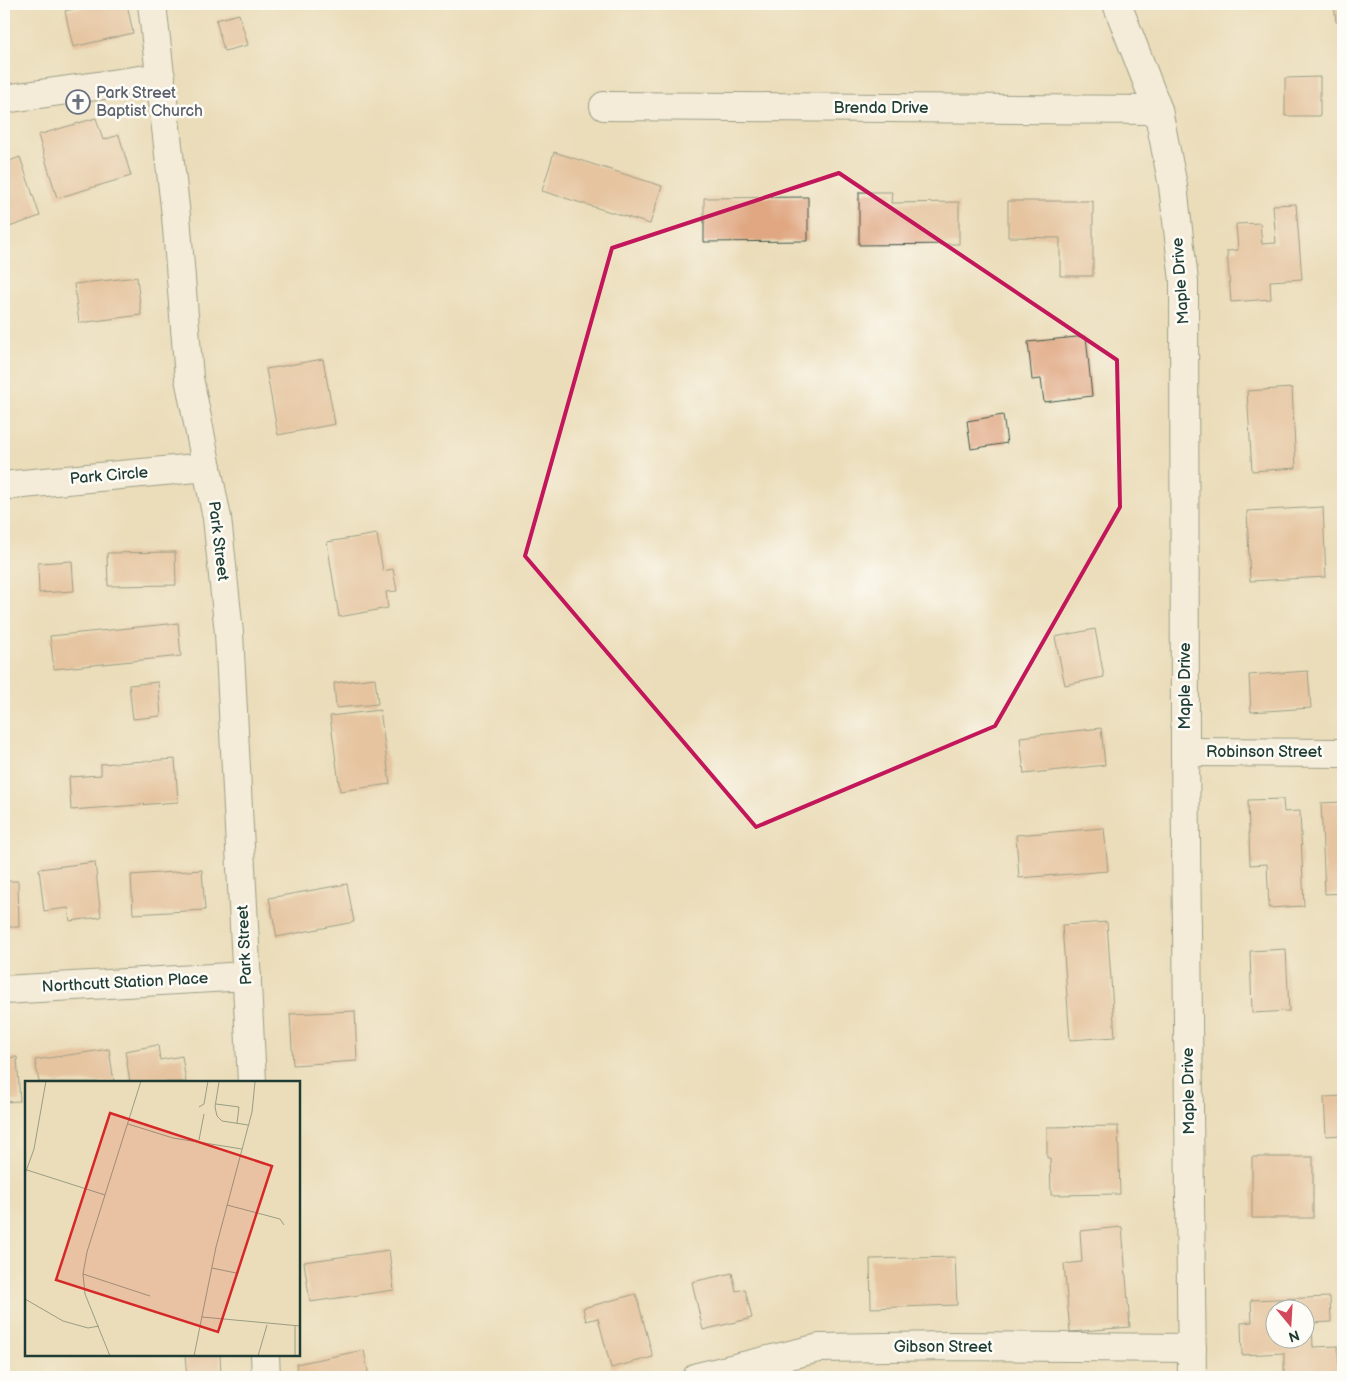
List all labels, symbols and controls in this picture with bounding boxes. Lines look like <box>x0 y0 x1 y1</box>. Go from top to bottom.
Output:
place label: Park Street Baptist Church <box>96 84 203 121</box>
church icon: Park Street Baptist Church <box>65 89 91 115</box>
street label: Brenda Drive <box>833 99 929 118</box>
street label: Maple Drive <box>1168 236 1194 325</box>
street label: Park Circle <box>69 463 149 489</box>
street label: Park Street <box>204 500 232 582</box>
street label: Maple Drive <box>1176 642 1195 730</box>
street label: Robinson Street <box>1206 743 1322 762</box>
street label: Park Street <box>233 904 257 985</box>
street label: Northcutt Station Place <box>41 969 209 997</box>
street label: Maple Drive <box>1179 1047 1199 1135</box>
inset map <box>25 1081 300 1356</box>
north arrow <box>1264 1298 1314 1348</box>
text: N <box>1286 1326 1301 1346</box>
street label: Gibson Street <box>894 1338 992 1357</box>

